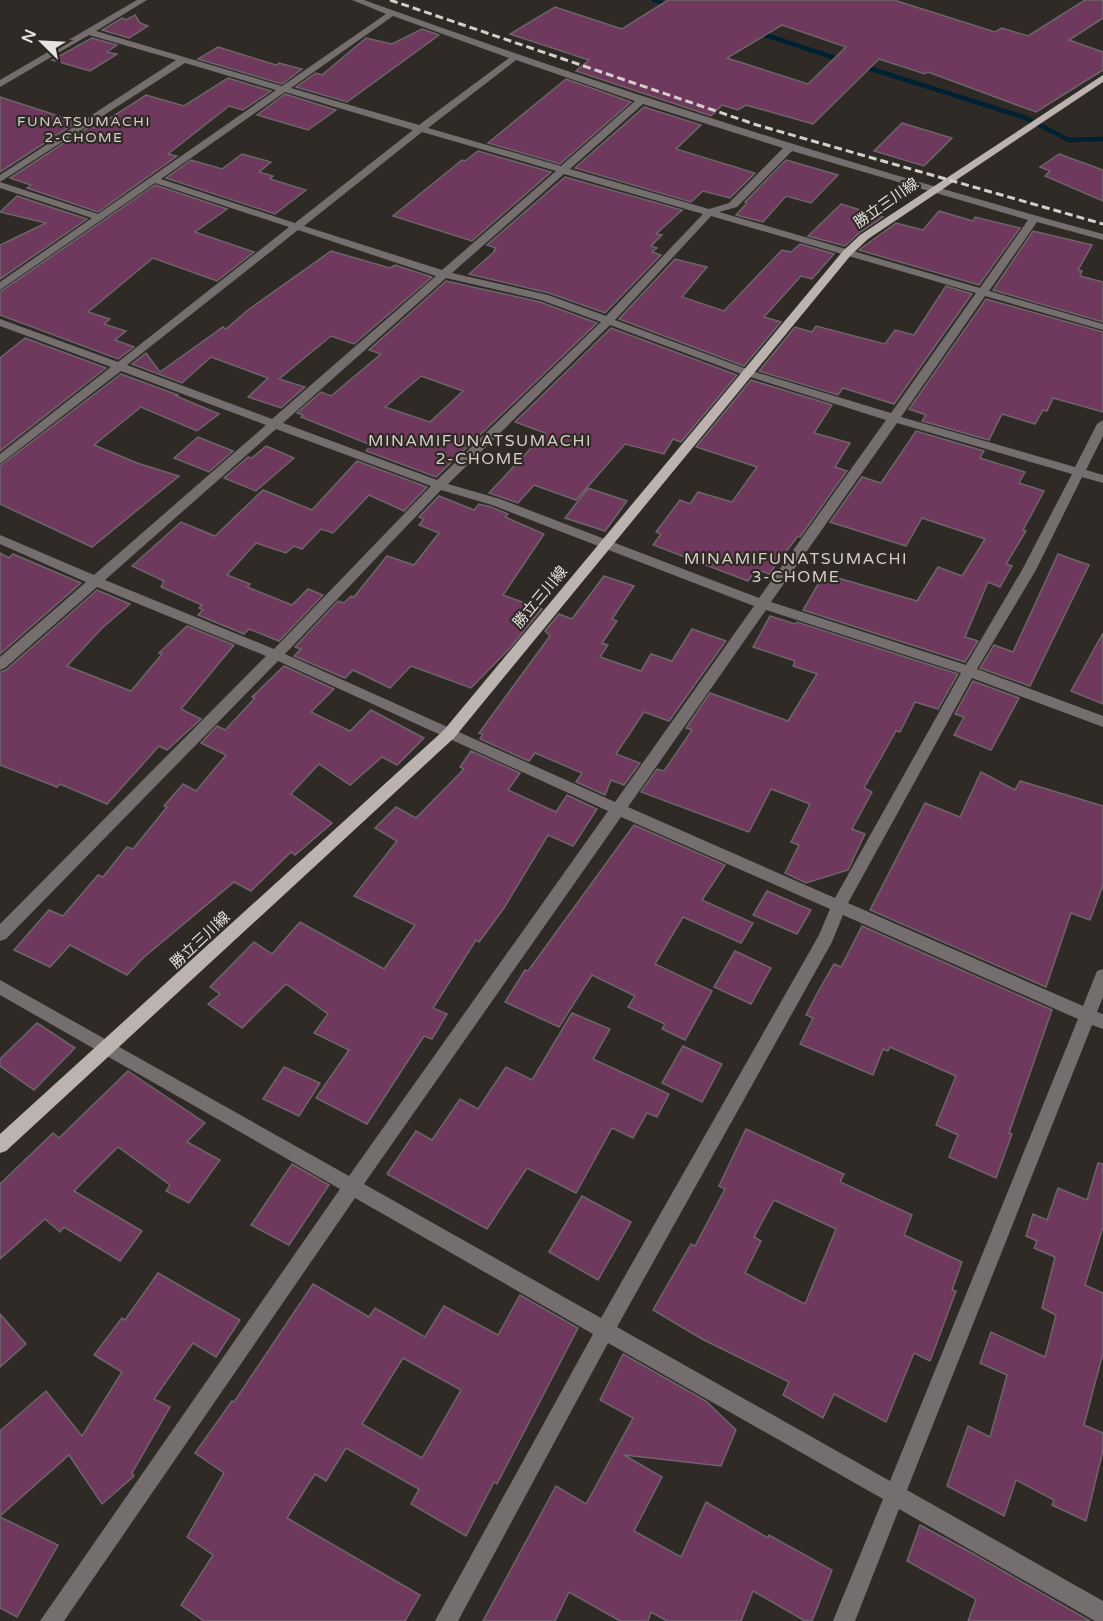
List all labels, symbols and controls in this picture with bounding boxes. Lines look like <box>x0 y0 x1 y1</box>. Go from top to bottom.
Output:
north arrow <box>12 12 72 72</box>
text: N <box>17 26 41 46</box>
district label: FUNATSUMACHI 2-CHOME <box>17 113 151 146</box>
street label: 勝立三川線 <box>850 174 922 232</box>
district label: MINAMIFUNATSUMACHI 2-CHOME <box>368 431 592 469</box>
district label: MINAMIFUNATSUMACHI 3-CHOME <box>684 549 908 587</box>
street label: 勝立三川線 <box>509 562 571 632</box>
street label: 勝立三川線 <box>166 908 234 972</box>

